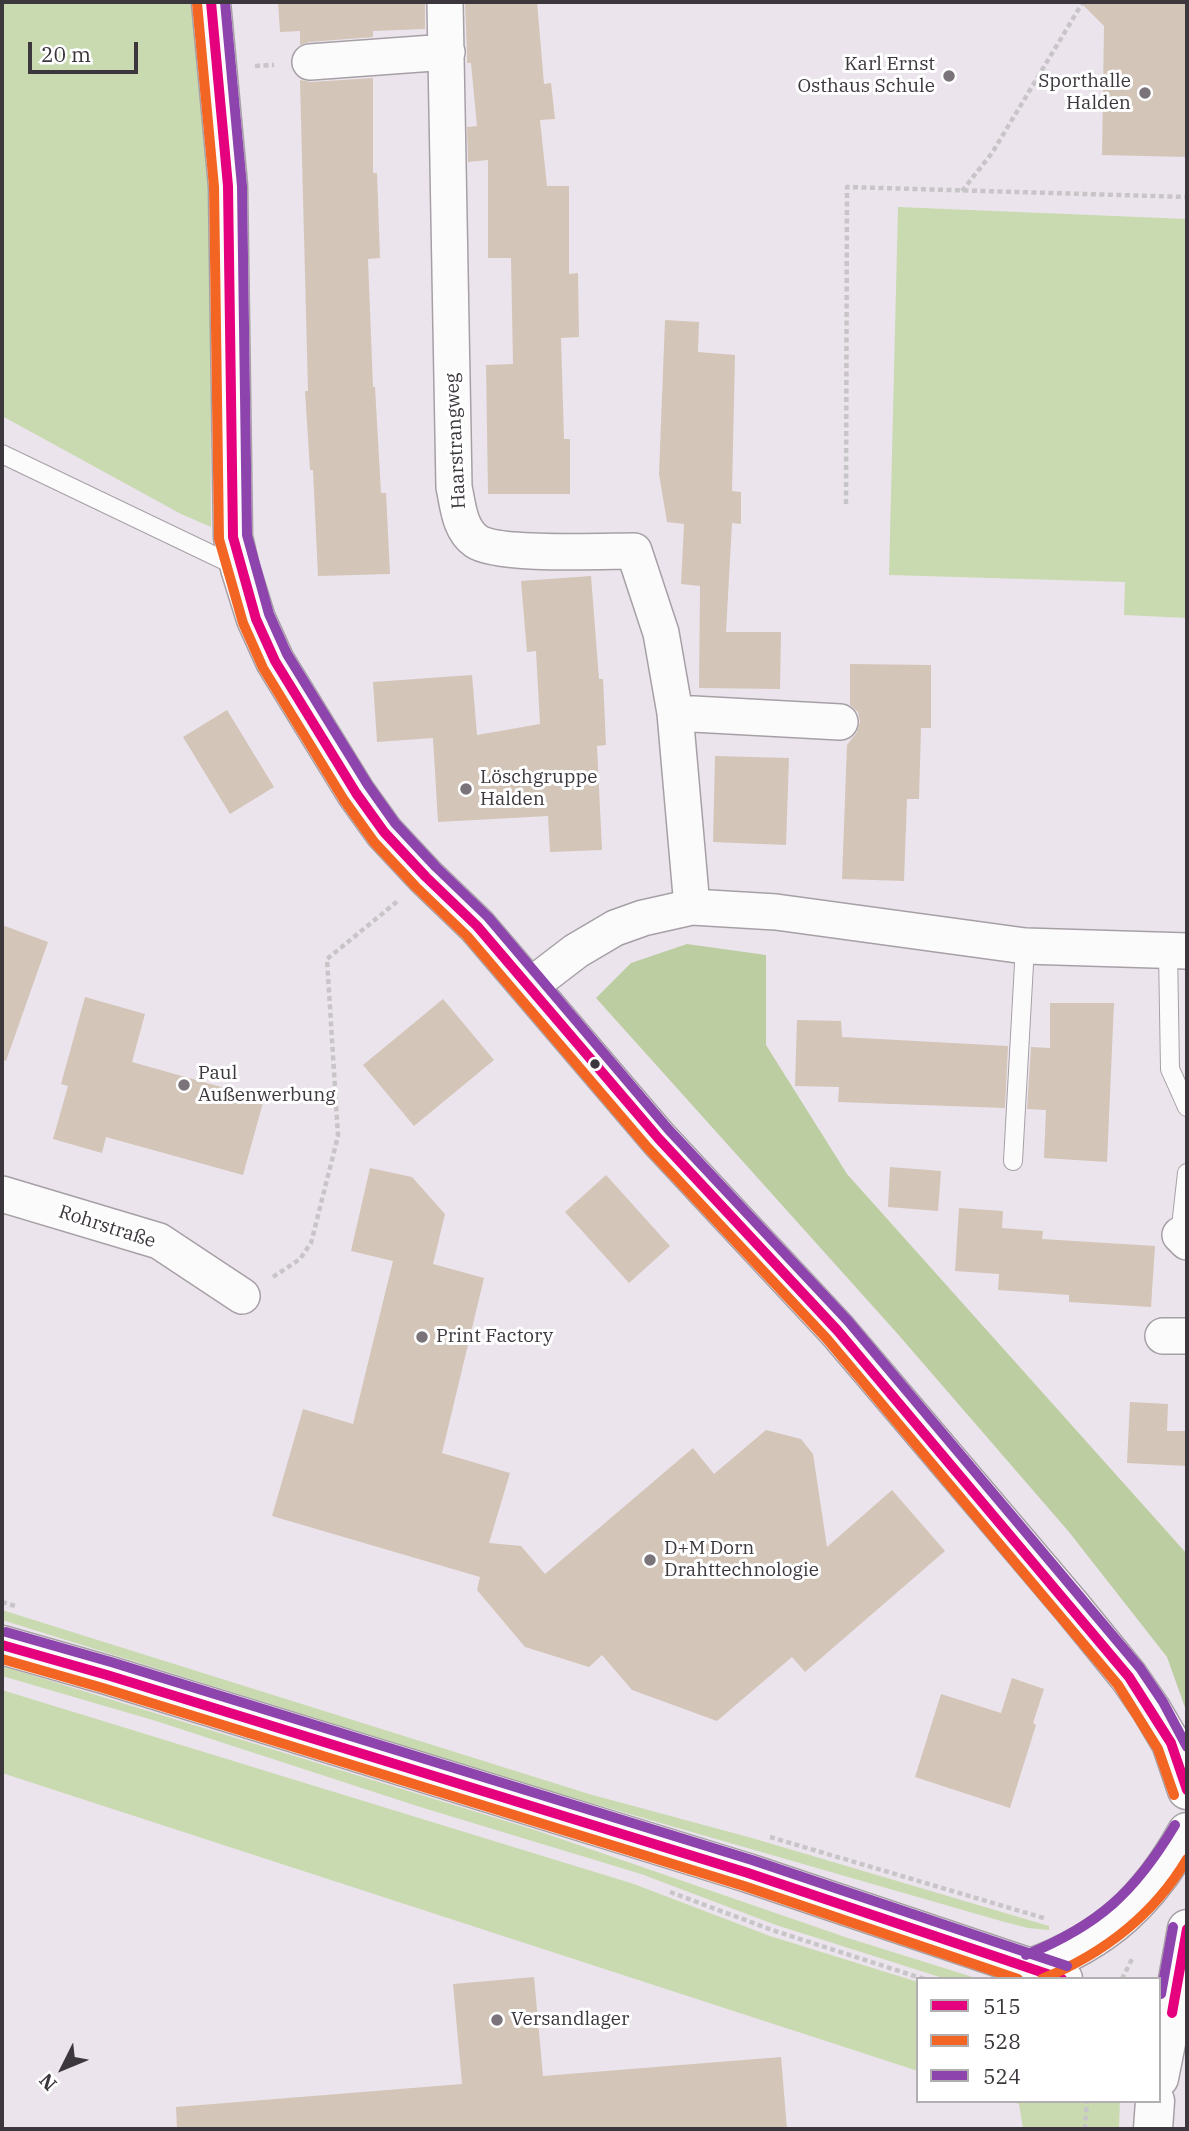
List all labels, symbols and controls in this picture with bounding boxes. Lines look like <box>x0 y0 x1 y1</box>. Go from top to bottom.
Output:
scale bar <box>32 28 142 72</box>
text: 20 m <box>41 40 91 68</box>
place label: Karl Ernst Osthaus Schule <box>797 54 935 98</box>
marker: Karl Ernst Osthaus Schule <box>941 68 957 84</box>
place label: Sporthalle Halden <box>1038 71 1131 115</box>
marker: Sporthalle Halden <box>1137 85 1153 101</box>
street label: Haarstrangweg <box>441 372 471 510</box>
place label: Löschgruppe Halden <box>480 767 597 811</box>
marker: Löschgruppe Halden <box>458 781 474 797</box>
unlabelled marker <box>588 1057 602 1071</box>
place label: Paul Außenwerbung <box>198 1063 336 1107</box>
marker: Paul Außenwerbung <box>176 1077 192 1093</box>
street label: Rohrstraße <box>56 1201 158 1253</box>
place label: Print Factory <box>436 1326 553 1348</box>
marker: Print Factory <box>414 1329 430 1345</box>
place label: D+M Dorn Drahttechnologie <box>664 1538 819 1582</box>
marker: D+M Dorn Drahttechnologie <box>642 1552 658 1568</box>
legend <box>916 1977 1161 2103</box>
text: 515 <box>983 1992 1021 2020</box>
place label: Versandlager <box>511 2009 629 2031</box>
marker: Versandlager <box>489 2012 505 2028</box>
text: 528 <box>983 2027 1021 2055</box>
north arrow <box>28 2033 98 2103</box>
text: 524 <box>983 2062 1021 2090</box>
text: N <box>34 2069 62 2096</box>

